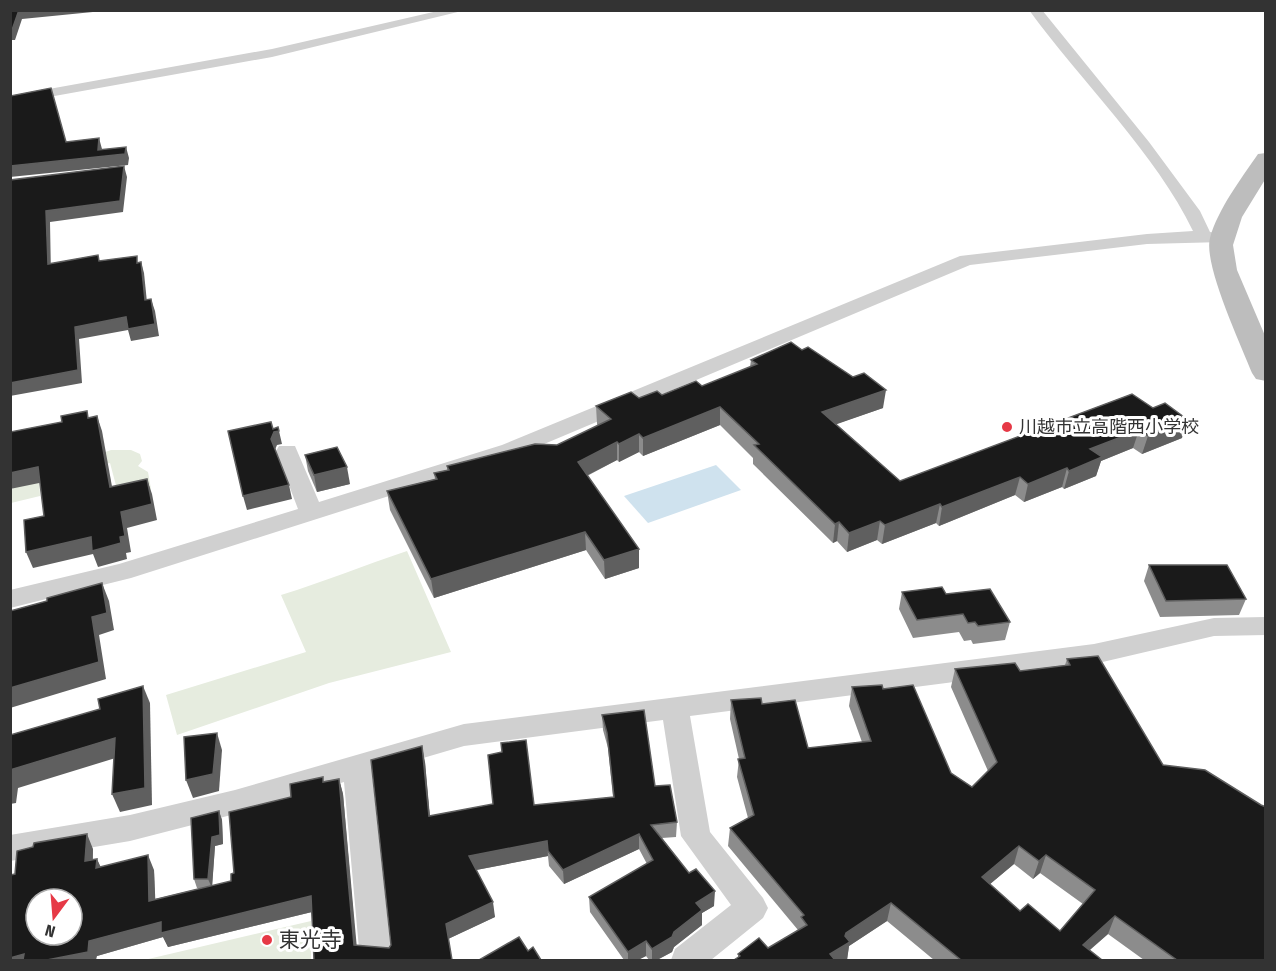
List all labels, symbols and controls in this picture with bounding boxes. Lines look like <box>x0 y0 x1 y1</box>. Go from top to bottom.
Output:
place label: 川越市立高階西小学校 <box>1019 416 1199 438</box>
marker: 川越市立高階西小学校 <box>1000 420 1014 434</box>
north arrow <box>24 887 84 947</box>
text: N <box>43 920 57 941</box>
place label: 東光寺 <box>279 927 342 953</box>
marker: 東光寺 <box>260 933 274 947</box>

